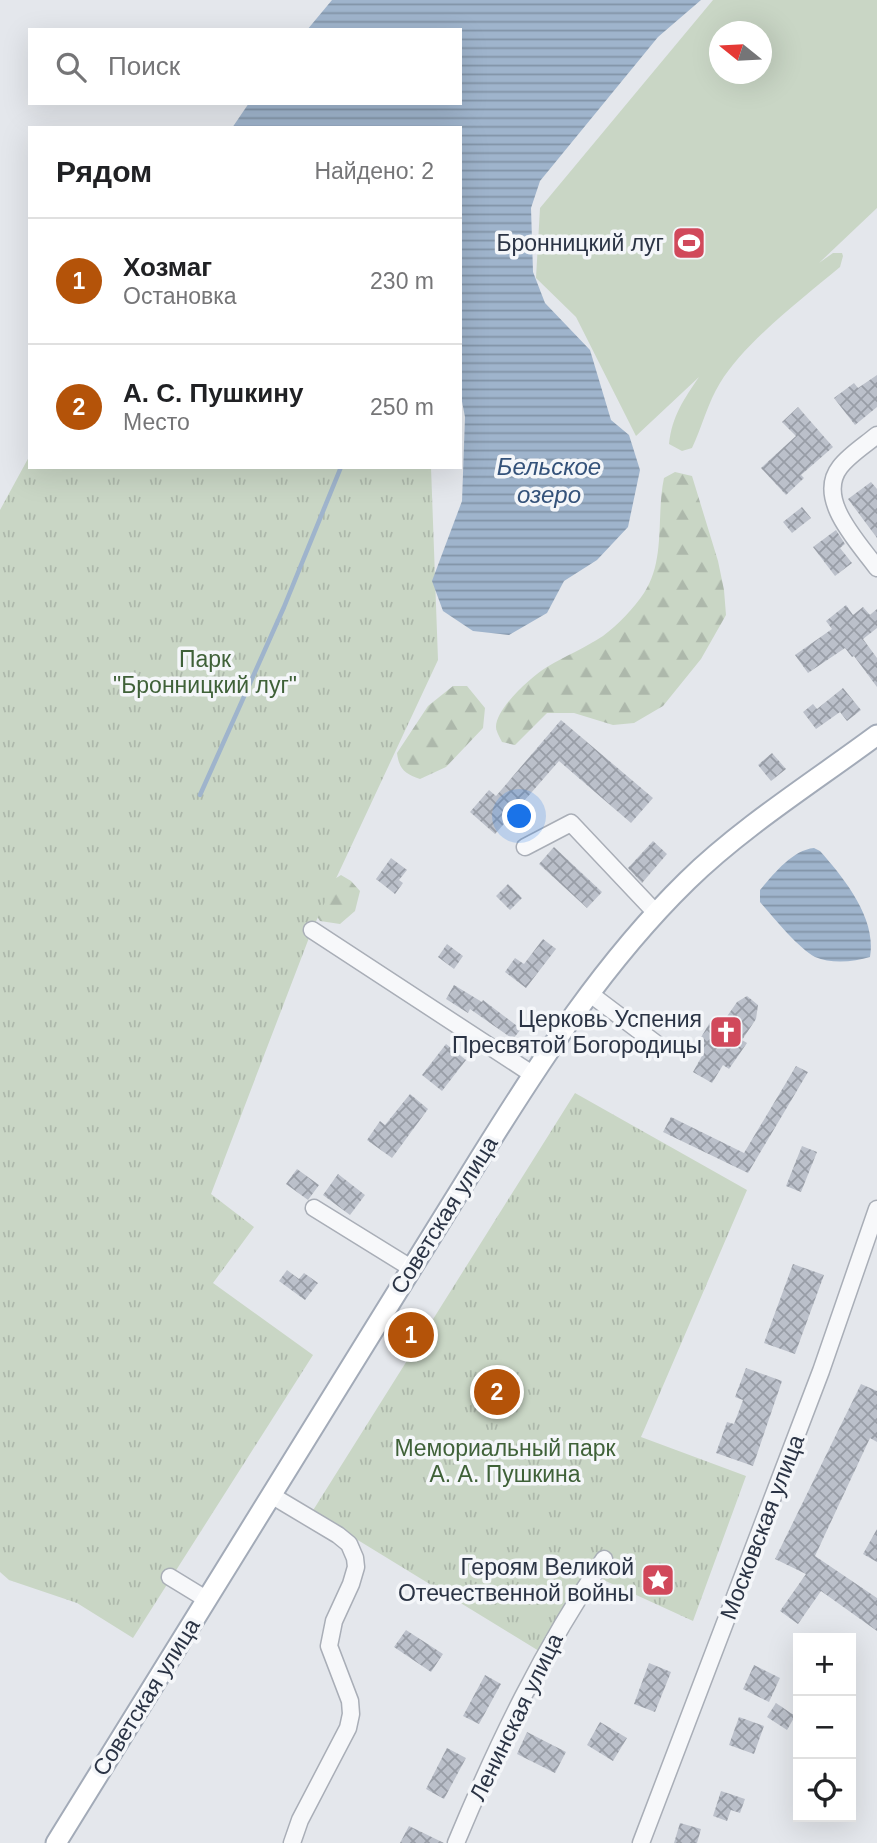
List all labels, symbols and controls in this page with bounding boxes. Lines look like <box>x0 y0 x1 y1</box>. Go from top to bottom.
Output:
north arrow <box>709 21 772 84</box>
search box <box>28 28 462 105</box>
icon: search <box>52 48 90 86</box>
text: Поиск <box>108 51 180 81</box>
text: Рядом <box>56 155 152 188</box>
text: Найдено: 2 <box>314 158 434 184</box>
sports icon: Бронницкий луг <box>670 224 708 262</box>
place label: Бронницкий луг <box>496 230 664 256</box>
text: Хозмаг <box>123 252 212 282</box>
text: 1 <box>73 268 85 294</box>
text: 230 m <box>370 268 434 294</box>
text: Остановка <box>123 283 237 309</box>
text: А. С. Пушкину <box>123 378 303 408</box>
text: 2 <box>73 394 85 420</box>
text: 250 m <box>370 394 434 420</box>
text: Место <box>123 409 190 435</box>
water label: Бельское озеро <box>497 453 601 508</box>
park label: Парк "Бронницкий луг" <box>113 646 297 698</box>
your location <box>502 799 536 833</box>
place label: Церковь Успения Пресвятой Богородицы <box>452 1006 702 1058</box>
church icon: Церковь Успения Пресвятой Богородицы <box>707 1013 745 1051</box>
street label: Советская улица <box>385 1131 503 1298</box>
pin: 1 <box>388 1309 434 1361</box>
pin: 2 <box>474 1366 520 1418</box>
street label: Московская улица <box>715 1431 809 1623</box>
park label: Мемориальный парк А. А. Пушкина <box>394 1435 617 1487</box>
place label: Героям Великой Отечественной войны <box>398 1554 634 1606</box>
place icon: Героям Великой Отечественной войны <box>639 1561 677 1599</box>
street label: Советская улица <box>87 1613 205 1780</box>
street label: Ленинская улица <box>464 1629 568 1805</box>
map controls <box>793 1633 856 1822</box>
button: + <box>793 1633 856 1696</box>
button: − <box>793 1696 856 1759</box>
button: locate <box>793 1759 856 1822</box>

